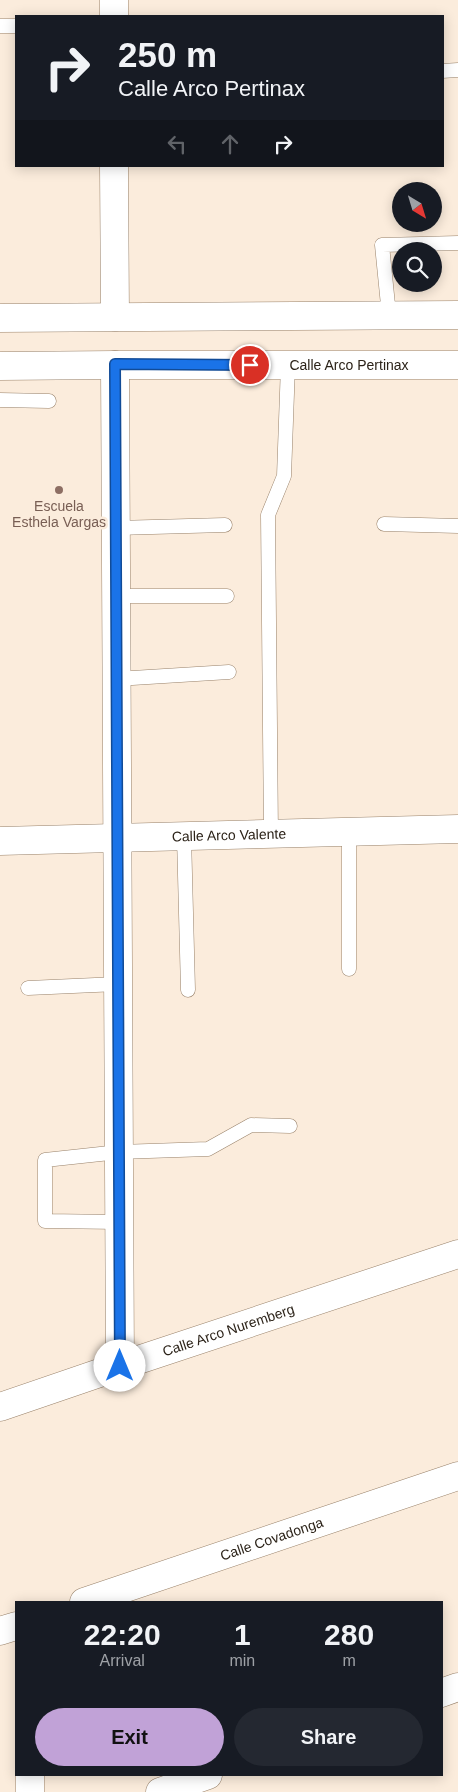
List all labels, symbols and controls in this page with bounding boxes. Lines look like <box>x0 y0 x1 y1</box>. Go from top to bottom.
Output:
icon: right <box>35 35 100 100</box>
text: 250 m <box>118 35 217 74</box>
text: Calle Arco Pertinax <box>118 76 305 101</box>
icon: left <box>163 130 191 158</box>
icon: ahead <box>216 130 244 158</box>
icon: right <box>269 130 297 158</box>
north arrow <box>392 182 442 232</box>
map controls <box>392 182 442 292</box>
button: search <box>392 242 442 292</box>
pin <box>229 344 271 386</box>
icon: arrive <box>236 351 264 379</box>
street label: Calle Arco Pertinax <box>289 357 409 373</box>
marker: Escuela Esthela Vargas <box>53 484 65 496</box>
place label: Escuela Esthela Vargas <box>12 498 106 530</box>
street label: Calle Arco Valente <box>172 826 286 844</box>
street label: Calle Arco Nuremberg <box>160 1301 296 1359</box>
position arrow <box>93 1339 145 1391</box>
street label: Calle Covadonga <box>218 1514 325 1564</box>
text: 22:20 <box>84 1618 161 1651</box>
text: 1 <box>234 1618 251 1651</box>
text: 280 <box>324 1618 374 1651</box>
text: Arrival <box>100 1652 145 1669</box>
text: min <box>229 1652 255 1669</box>
text: m <box>342 1652 356 1669</box>
button: Exit <box>35 1708 224 1766</box>
button: Share <box>234 1708 423 1766</box>

